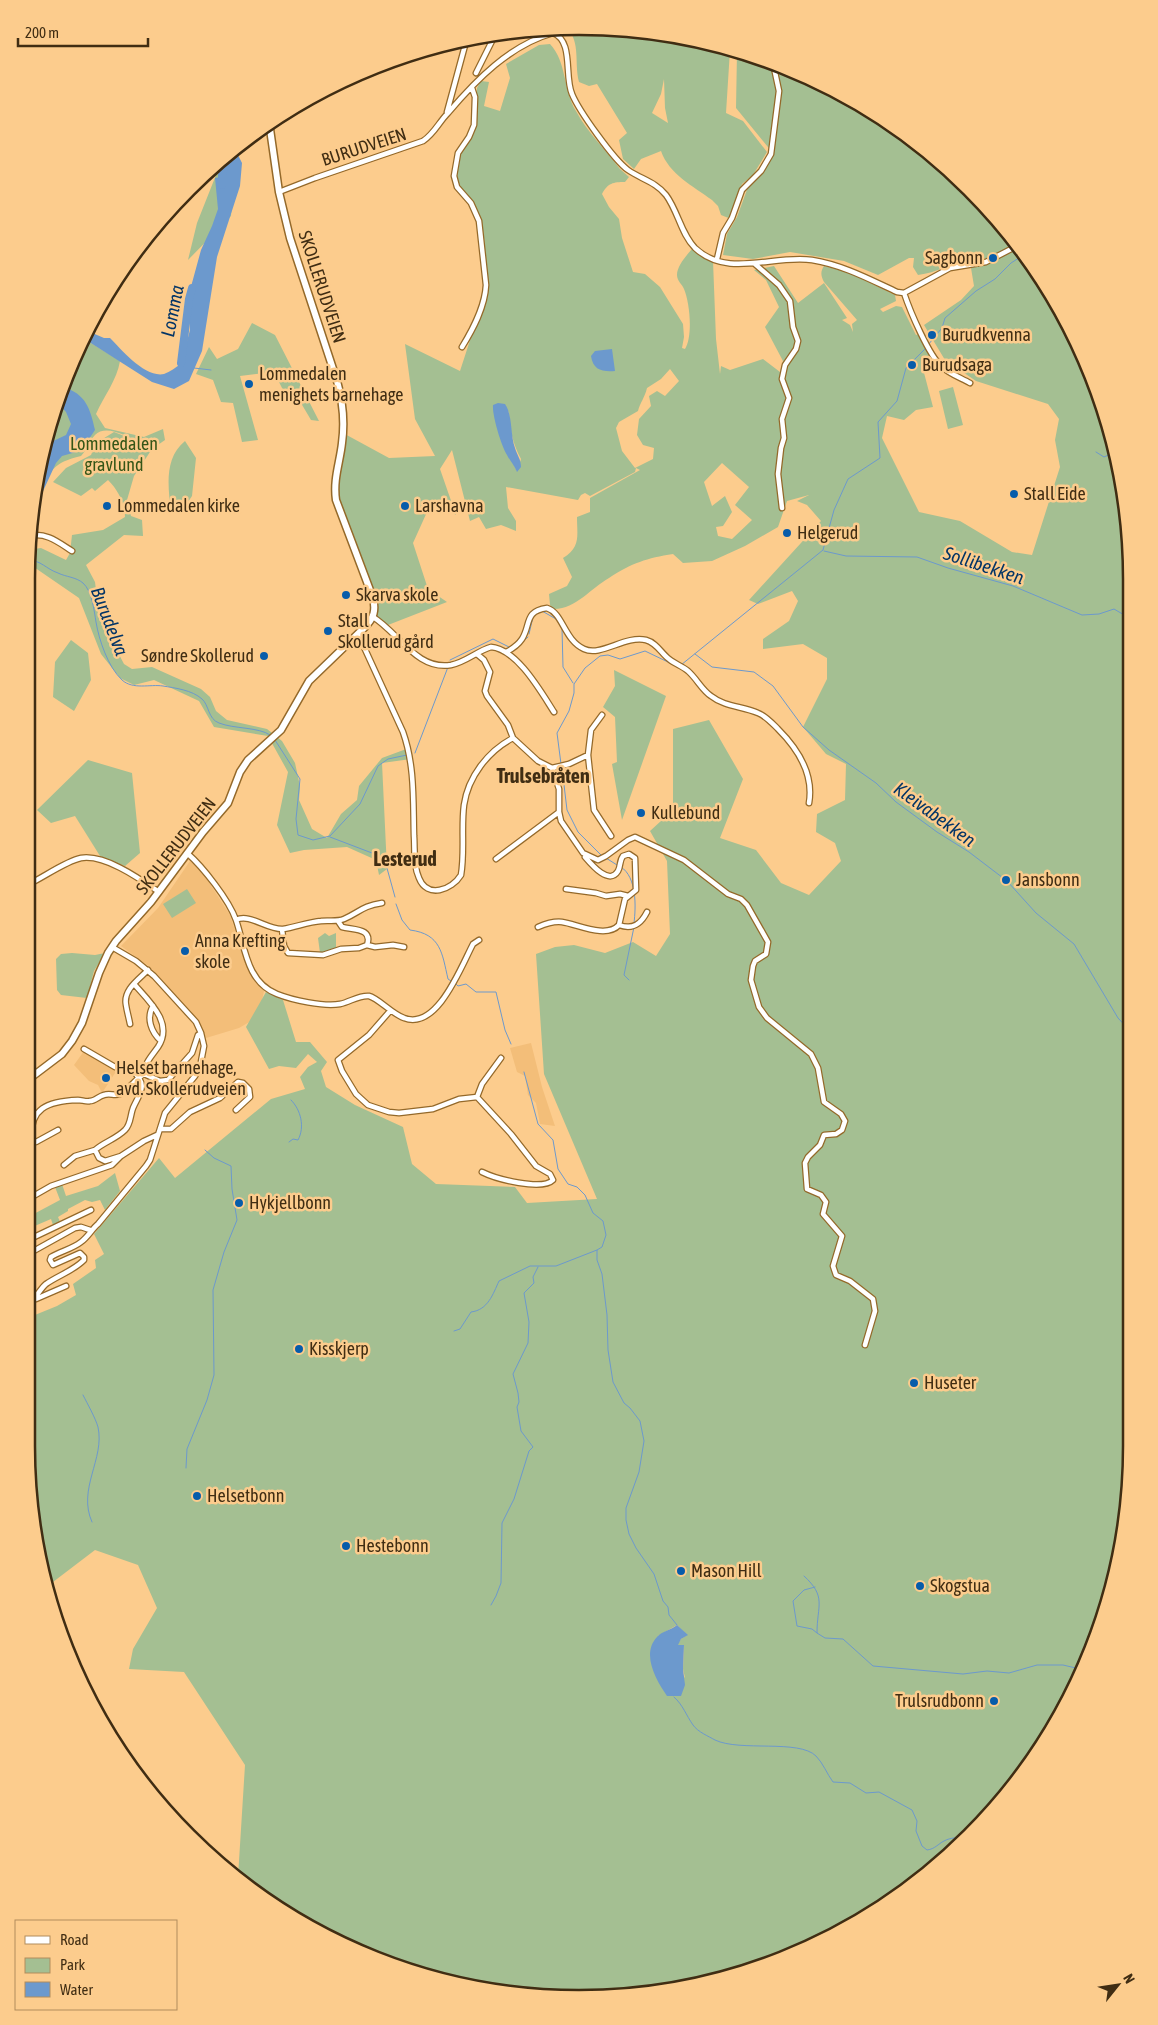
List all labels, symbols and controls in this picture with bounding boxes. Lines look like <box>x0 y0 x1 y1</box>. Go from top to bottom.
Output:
scale bar <box>18 15 148 47</box>
text: 200 m <box>25 24 59 41</box>
street label: BURUDVEIEN <box>319 123 409 170</box>
street label: SKOLLERUDVEIEN <box>294 228 351 346</box>
place label: Sagbonn <box>925 247 983 268</box>
marker: Sagbonn <box>987 252 999 264</box>
water label: Lomma <box>156 283 188 339</box>
place label: Burudkvenna <box>942 324 1031 345</box>
marker: Burudkvenna <box>926 329 938 341</box>
place label: Burudsaga <box>922 354 992 375</box>
marker: Burudsaga <box>906 359 918 371</box>
place label: Lommedalen menighets barnehage <box>259 363 403 405</box>
marker: Lommedalen menighets barnehage <box>243 378 255 390</box>
park label: Lommedalen gravlund <box>70 433 158 475</box>
place label: Stall Eide <box>1024 483 1086 504</box>
marker: Stall Eide <box>1008 488 1020 500</box>
place label: Lommedalen kirke <box>117 495 240 516</box>
place label: Larshavna <box>415 495 484 516</box>
marker: Lommedalen kirke <box>101 500 113 512</box>
marker: Larshavna <box>399 500 411 512</box>
place label: Helgerud <box>797 522 858 543</box>
marker: Helgerud <box>781 527 793 539</box>
water label: Sollibekken <box>940 541 1027 588</box>
water label: Burudelva <box>87 583 133 659</box>
place label: Skarva skole <box>356 584 438 605</box>
marker: Skarva skole <box>340 589 352 601</box>
place label: Stall Skollerud gård <box>338 610 434 652</box>
marker: Stall Skollerud gård <box>322 625 334 637</box>
place label: Søndre Skollerud <box>141 645 254 666</box>
marker: Søndre Skollerud <box>258 650 270 662</box>
district label: Trulsebråten <box>496 764 590 787</box>
water label: Kleivabekken <box>890 777 980 851</box>
street label: SKOLLERUDVEIEN <box>131 793 220 898</box>
place label: Kullebund <box>651 802 720 823</box>
marker: Kullebund <box>635 807 647 819</box>
district label: Lesterud <box>373 847 437 870</box>
place label: Jansbonn <box>1016 869 1080 890</box>
marker: Jansbonn <box>1000 874 1012 886</box>
place label: Anna Krefting skole <box>195 930 285 972</box>
marker: Anna Krefting skole <box>179 945 191 957</box>
place label: Helset barnehage, avd. Skollerudveien <box>116 1057 246 1099</box>
marker: Helset barnehage, avd. Skollerudveien <box>100 1072 112 1084</box>
place label: Hykjellbonn <box>249 1192 331 1213</box>
marker: Hykjellbonn <box>233 1197 245 1209</box>
place label: Kisskjerp <box>309 1338 369 1359</box>
marker: Kisskjerp <box>293 1343 305 1355</box>
place label: Huseter <box>924 1372 977 1393</box>
marker: Huseter <box>908 1377 920 1389</box>
place label: Helsetbonn <box>207 1485 285 1506</box>
marker: Helsetbonn <box>191 1490 203 1502</box>
place label: Hestebonn <box>356 1535 429 1556</box>
marker: Hestebonn <box>340 1540 352 1552</box>
place label: Mason Hill <box>691 1560 762 1581</box>
marker: Mason Hill <box>675 1565 687 1577</box>
place label: Skogstua <box>930 1575 990 1596</box>
marker: Skogstua <box>914 1580 926 1592</box>
place label: Trulsrudbonn <box>895 1690 984 1711</box>
marker: Trulsrudbonn <box>988 1695 1000 1707</box>
legend <box>15 1920 178 2010</box>
text: Road <box>60 1931 89 1948</box>
text: Park <box>60 1956 85 1973</box>
north arrow <box>1093 1960 1143 2010</box>
text: N <box>1120 1971 1138 1986</box>
text: Water <box>60 1981 93 1998</box>

